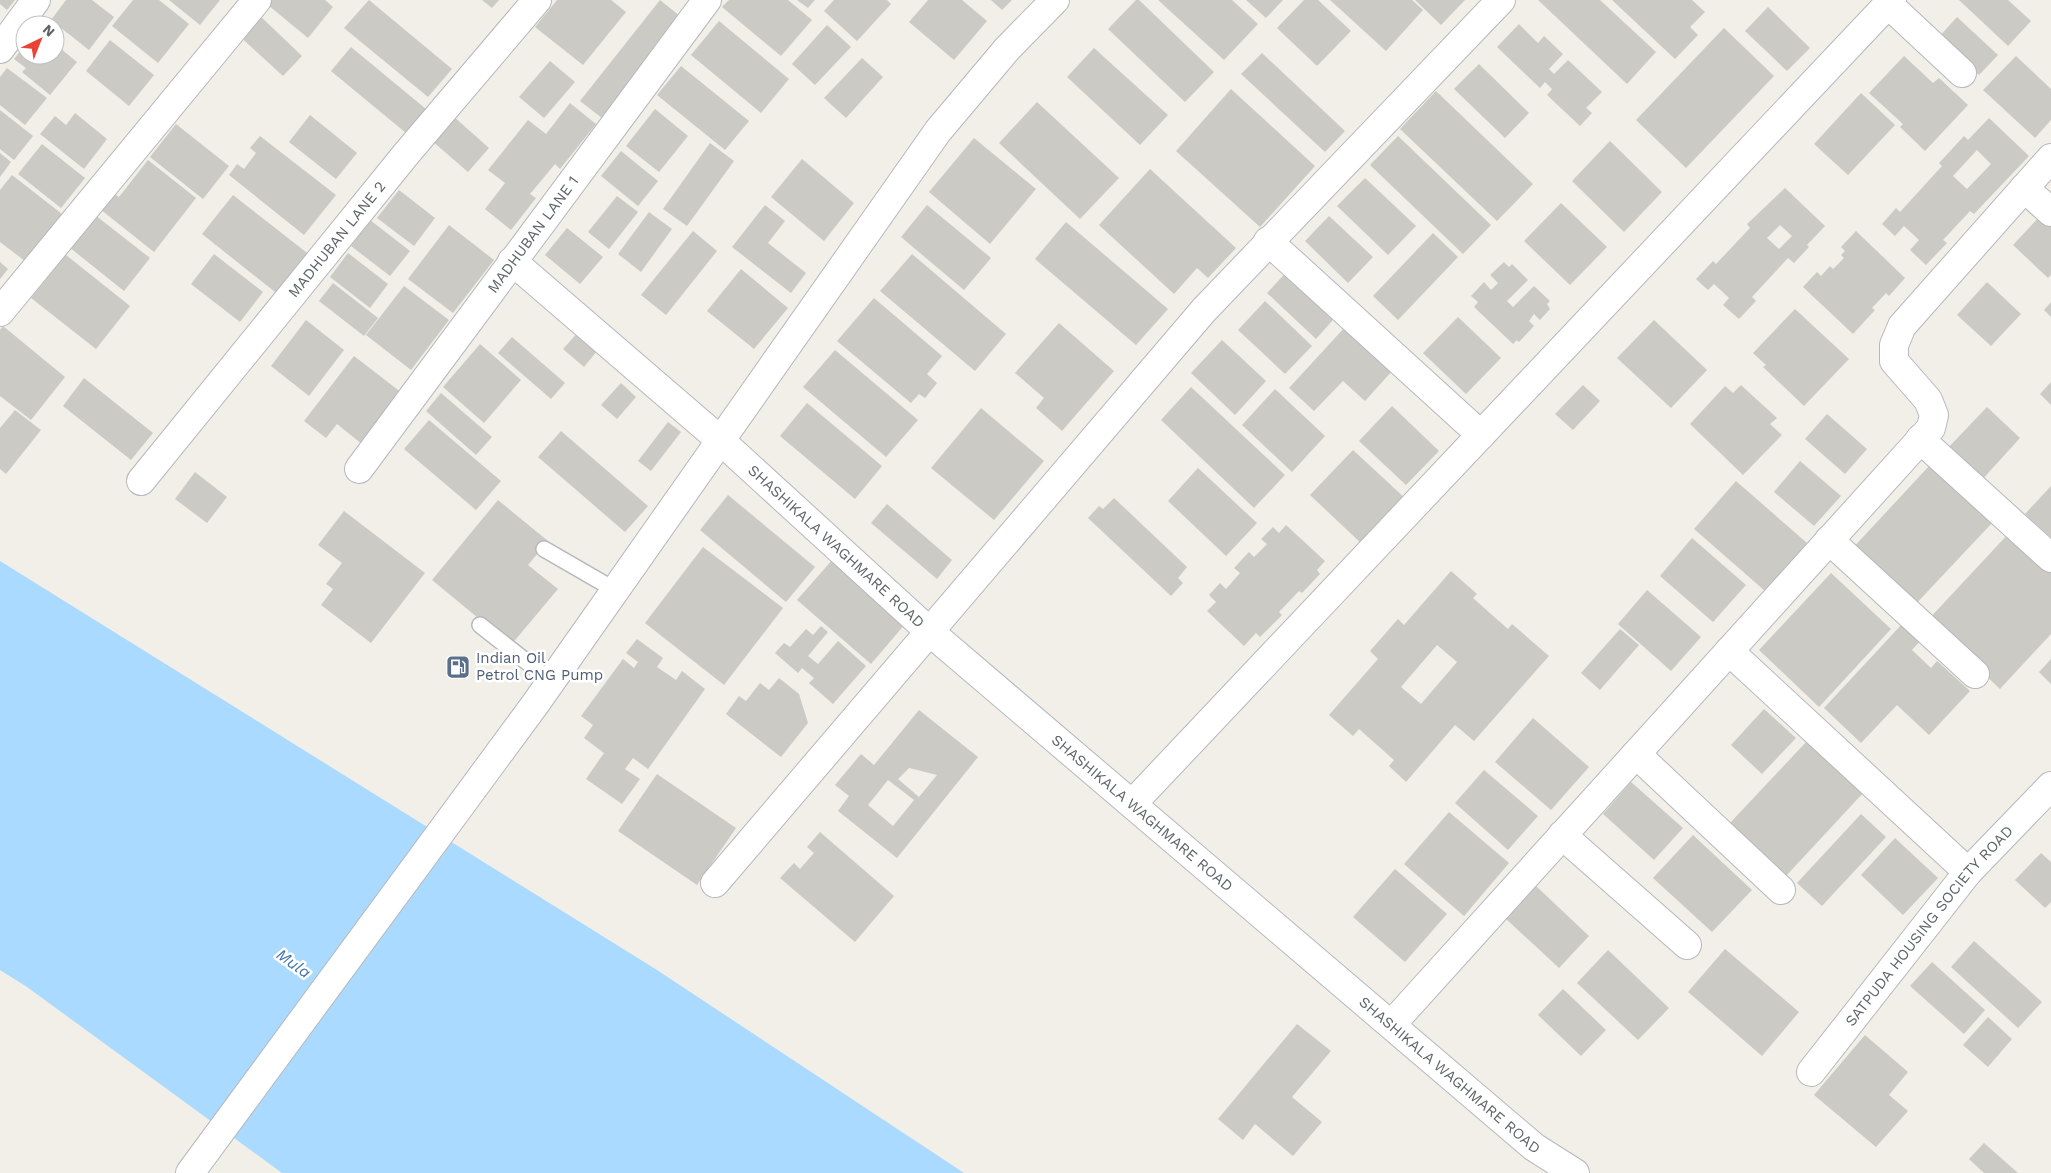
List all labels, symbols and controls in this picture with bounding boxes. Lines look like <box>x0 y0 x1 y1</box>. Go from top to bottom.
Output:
north arrow <box>15 15 65 65</box>
text: N <box>40 21 58 40</box>
street label: MADHUBAN LANE 1 <box>484 172 582 297</box>
street label: MADHUBAN LANE 2 <box>284 178 389 301</box>
street label: SHASHIKALA WAGHMARE ROAD <box>744 461 928 631</box>
place label: Indian Oil Petrol CNG Pump <box>476 649 603 684</box>
fuel station icon: Indian Oil Petrol CNG Pump <box>445 654 471 680</box>
street label: SHASHIKALA WAGHMARE ROAD <box>1048 731 1237 895</box>
street label: SATPUDA HOUSING SOCIETY ROAD <box>1841 822 2017 1030</box>
water label: Mula <box>273 945 315 982</box>
street label: SHASHIKALA WAGHMARE ROAD <box>1355 993 1544 1158</box>

